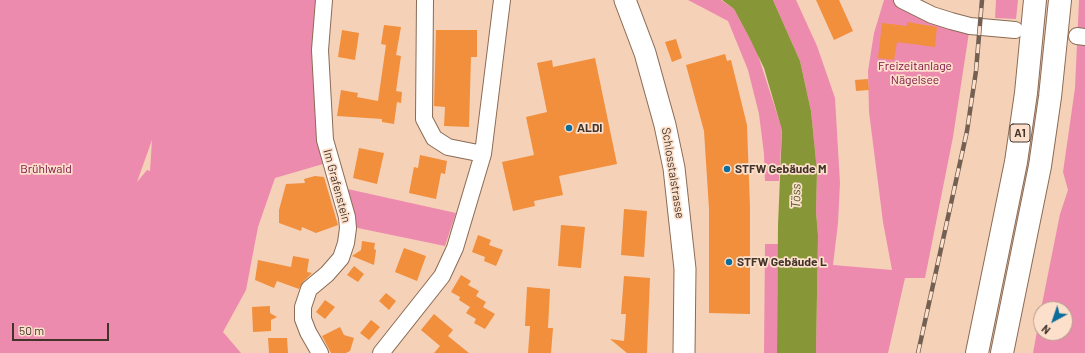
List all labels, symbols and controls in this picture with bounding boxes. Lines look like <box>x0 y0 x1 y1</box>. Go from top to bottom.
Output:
park label: Freizeitanlage Nägelsee <box>878 59 952 87</box>
place label: ALDI <box>577 121 602 135</box>
marker: ALDI <box>564 123 574 133</box>
road number: A1 <box>1010 124 1030 142</box>
street label: Schlosstalstrasse <box>659 126 687 220</box>
street label: Im Grafenstein <box>320 148 354 224</box>
park label: Brühlwald <box>20 162 72 176</box>
place label: STFW Gebäude M <box>735 162 827 176</box>
marker: STFW Gebäude M <box>722 164 732 174</box>
water label: Töss <box>788 183 804 209</box>
place label: STFW Gebäude L <box>737 255 827 269</box>
marker: STFW Gebäude L <box>724 257 734 267</box>
north arrow <box>1033 301 1073 341</box>
scale bar <box>14 315 111 341</box>
text: N <box>1039 322 1053 337</box>
text: 50 m <box>19 323 44 337</box>

